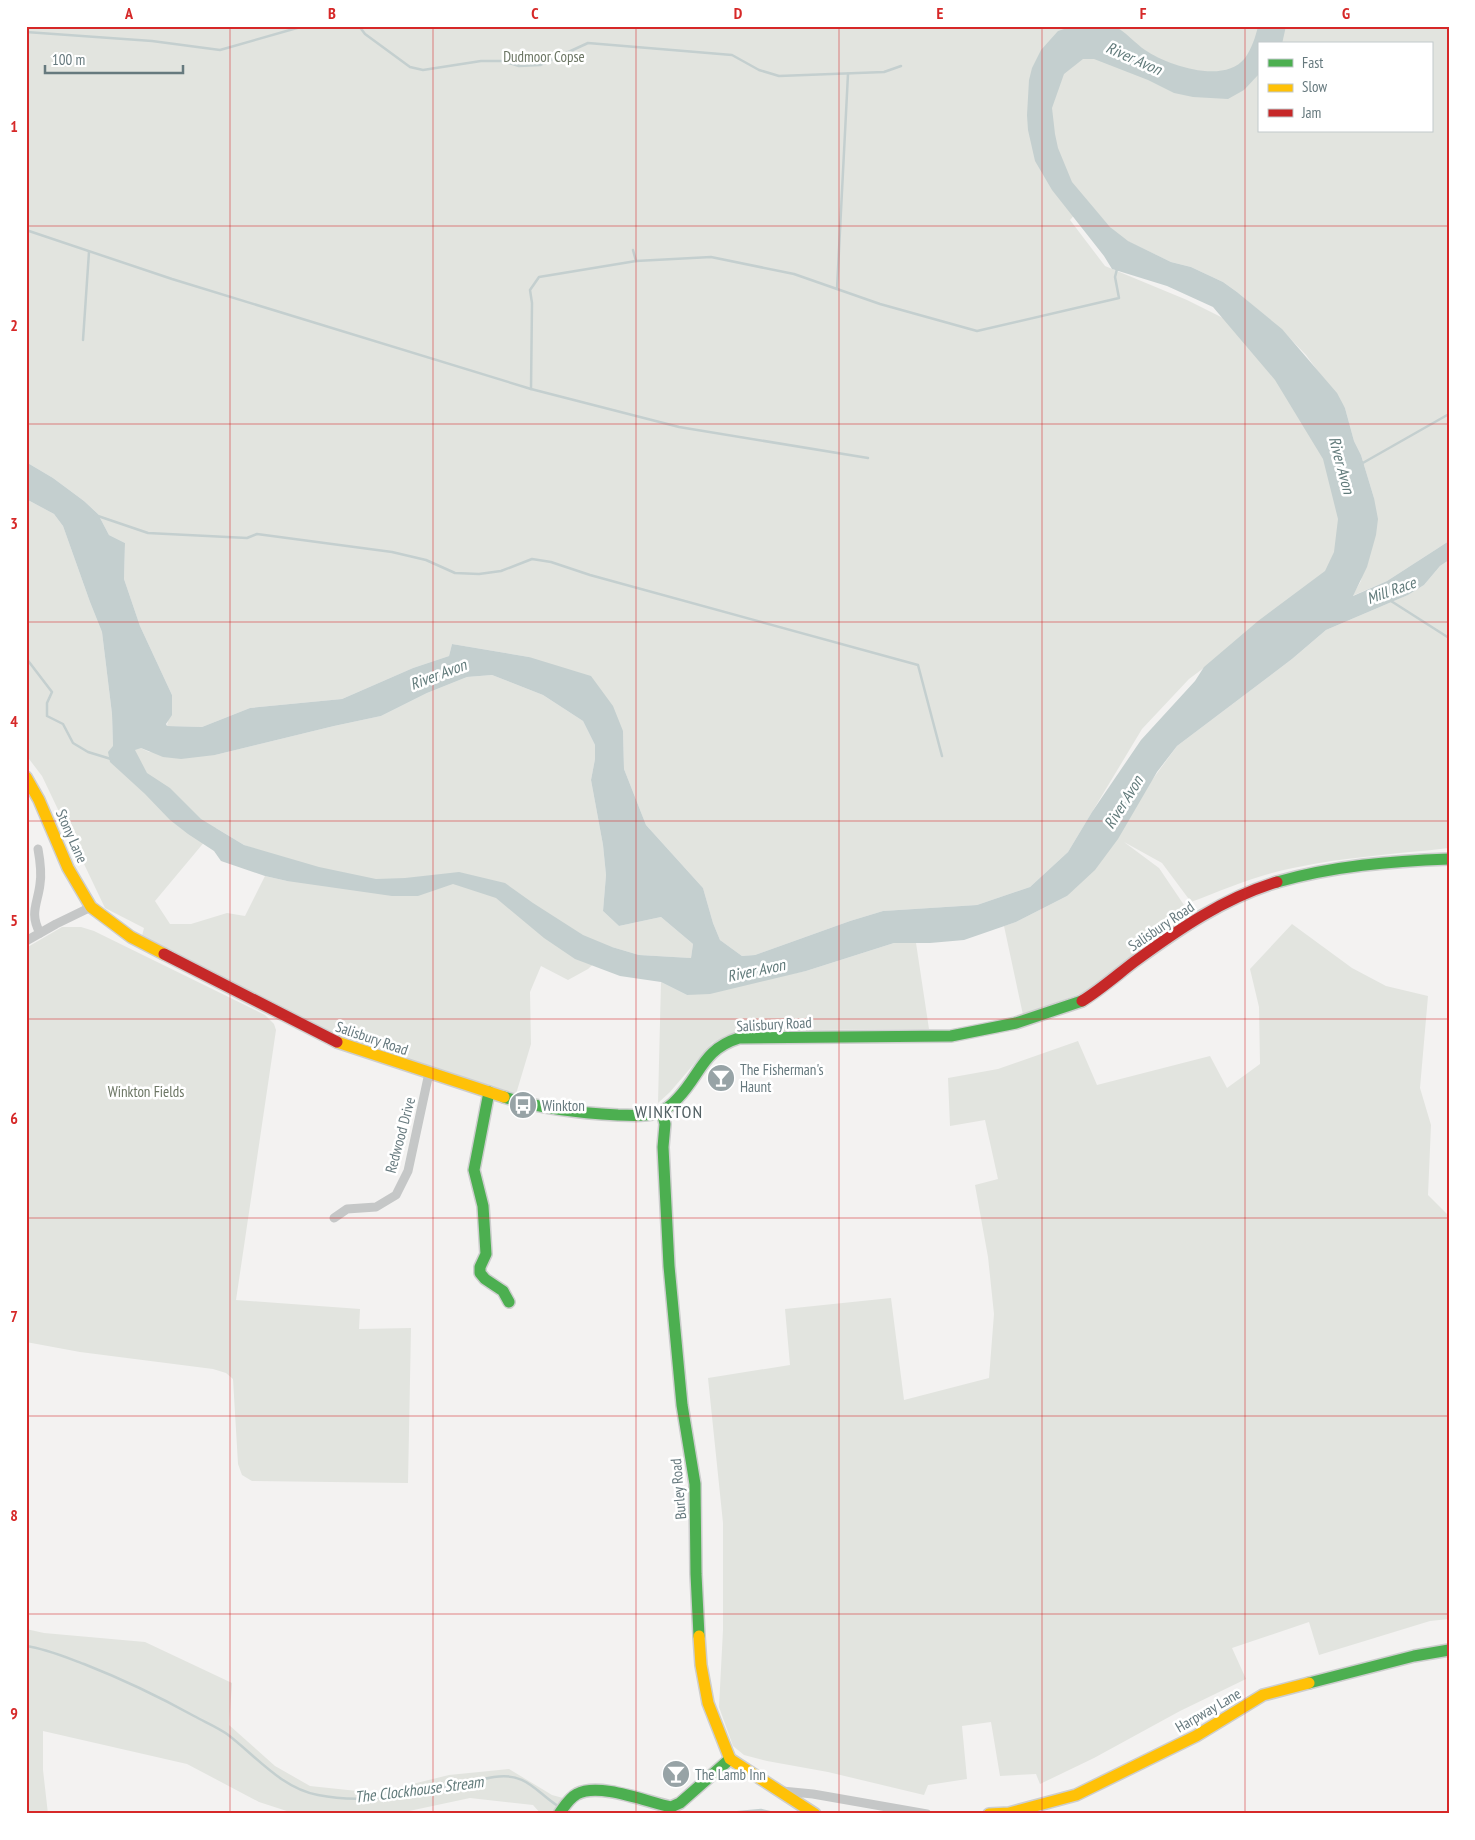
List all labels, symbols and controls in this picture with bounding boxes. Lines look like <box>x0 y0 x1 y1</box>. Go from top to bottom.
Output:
text: A <box>124 3 134 23</box>
text: B <box>328 3 336 23</box>
text: C <box>531 3 539 23</box>
text: D <box>734 3 743 23</box>
text: E <box>937 3 944 23</box>
text: F <box>1140 3 1147 23</box>
text: G <box>1342 3 1350 23</box>
water label: River Avon <box>1103 37 1166 79</box>
scale bar <box>45 42 182 74</box>
legend <box>1258 42 1432 132</box>
park label: Dudmoor Copse <box>503 47 585 66</box>
text: 100 m <box>52 50 85 69</box>
text: Fast <box>1302 53 1323 72</box>
text: Slow <box>1302 77 1327 96</box>
text: Jam <box>1301 103 1321 122</box>
text: 1 <box>10 116 18 136</box>
text: 2 <box>10 315 18 335</box>
water label: River Avon <box>1325 434 1359 497</box>
text: 3 <box>10 513 18 533</box>
water label: Mill Race <box>1364 571 1420 608</box>
water label: River Avon <box>407 654 470 694</box>
text: 4 <box>10 711 18 731</box>
water label: River Avon <box>1099 771 1148 832</box>
street label: Stony Lane <box>52 806 92 866</box>
street label: Salisbury Road <box>1124 897 1198 955</box>
text: 5 <box>10 910 18 930</box>
water label: River Avon <box>725 954 788 986</box>
street label: Salisbury Road <box>736 1013 812 1035</box>
street label: Salisbury Road <box>333 1017 411 1059</box>
place label: The Fisherman's Haunt <box>740 1060 823 1096</box>
bar icon: The Fisherman's Haunt <box>706 1063 736 1093</box>
park label: Winkton Fields <box>108 1082 184 1101</box>
bus stop icon: Winkton <box>508 1090 538 1120</box>
street label: Redwood Drive <box>381 1095 419 1175</box>
place label: Winkton <box>542 1096 585 1115</box>
district label: WINKTON <box>635 1100 703 1123</box>
text: 6 <box>10 1108 18 1128</box>
text: 7 <box>10 1306 18 1326</box>
street label: Burley Road <box>666 1458 690 1520</box>
text: 8 <box>10 1505 18 1525</box>
street label: Harpway Lane <box>1172 1684 1244 1736</box>
text: 9 <box>10 1703 18 1723</box>
bar icon: The Lamb Inn <box>661 1759 691 1789</box>
place label: The Lamb Inn <box>695 1765 766 1784</box>
water label: The Clockhouse Stream <box>354 1771 486 1807</box>

